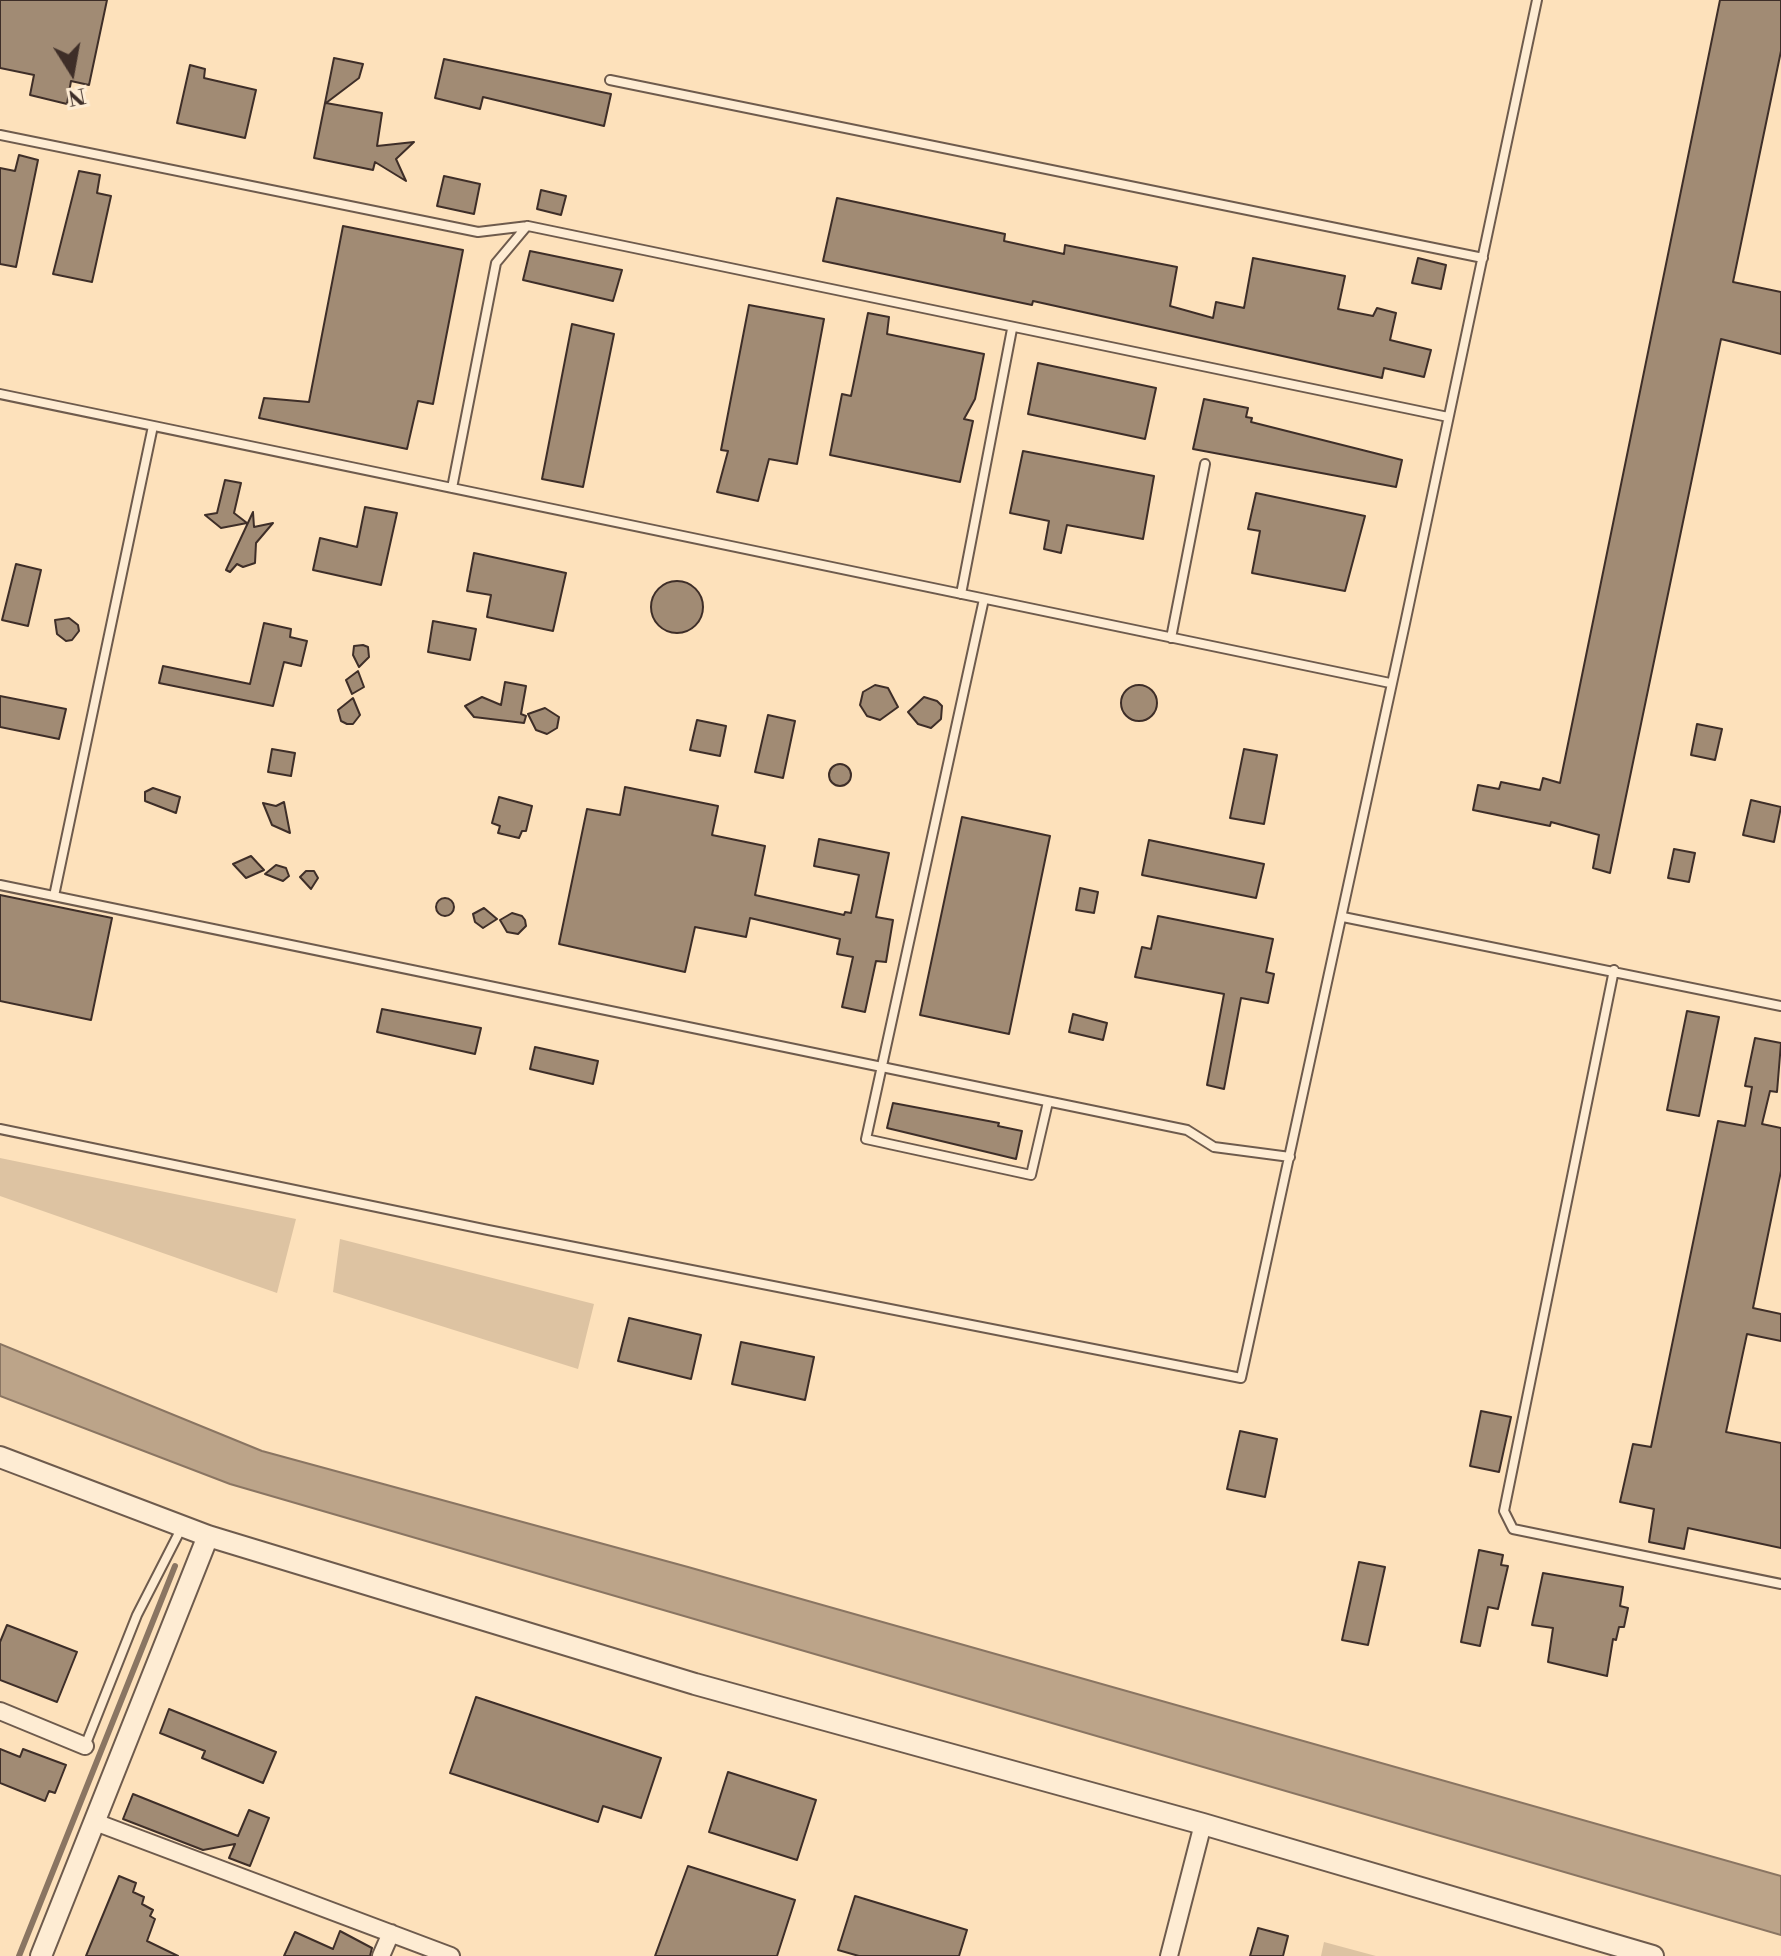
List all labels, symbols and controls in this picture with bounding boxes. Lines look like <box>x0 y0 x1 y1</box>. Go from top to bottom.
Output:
north arrow <box>32 32 112 112</box>
text: N <box>66 81 88 111</box>

